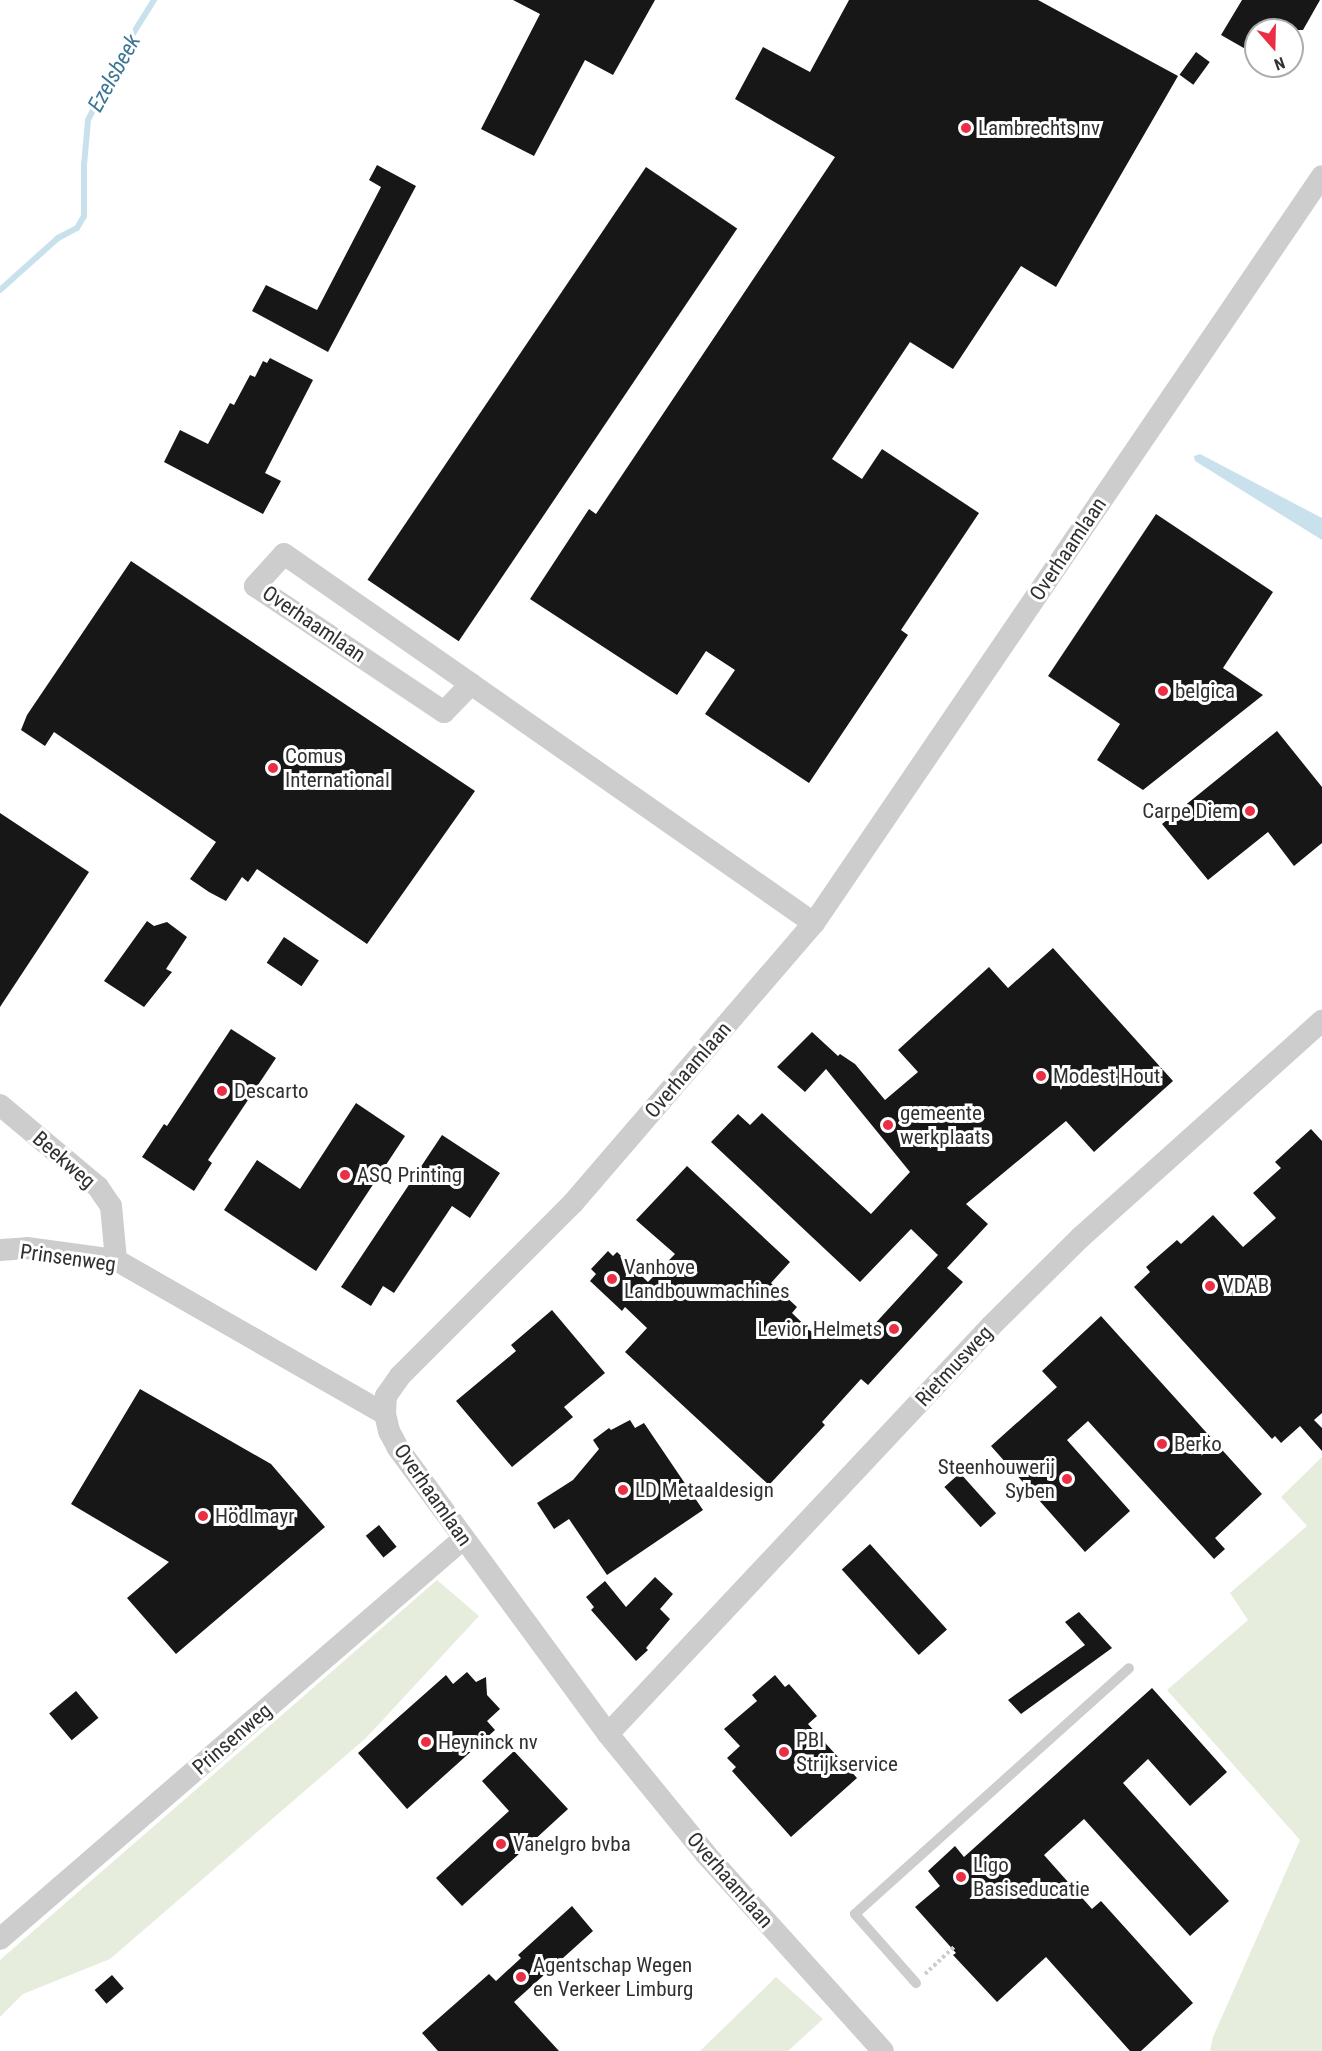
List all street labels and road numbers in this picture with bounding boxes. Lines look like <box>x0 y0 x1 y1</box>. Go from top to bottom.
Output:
street label: Overhaamlaan <box>1024 493 1112 605</box>
street label: Overhaamlaan <box>258 580 370 668</box>
street label: Overhaamlaan <box>639 1017 737 1123</box>
street label: Beekweg <box>28 1126 100 1194</box>
street label: Prinsenweg <box>18 1239 118 1277</box>
street label: Rietmusweg <box>910 1320 998 1412</box>
street label: Overhaamlaan <box>389 1439 477 1551</box>
street label: Prinsenweg <box>187 1698 277 1780</box>
street label: Overhaamlaan <box>681 1827 779 1933</box>

